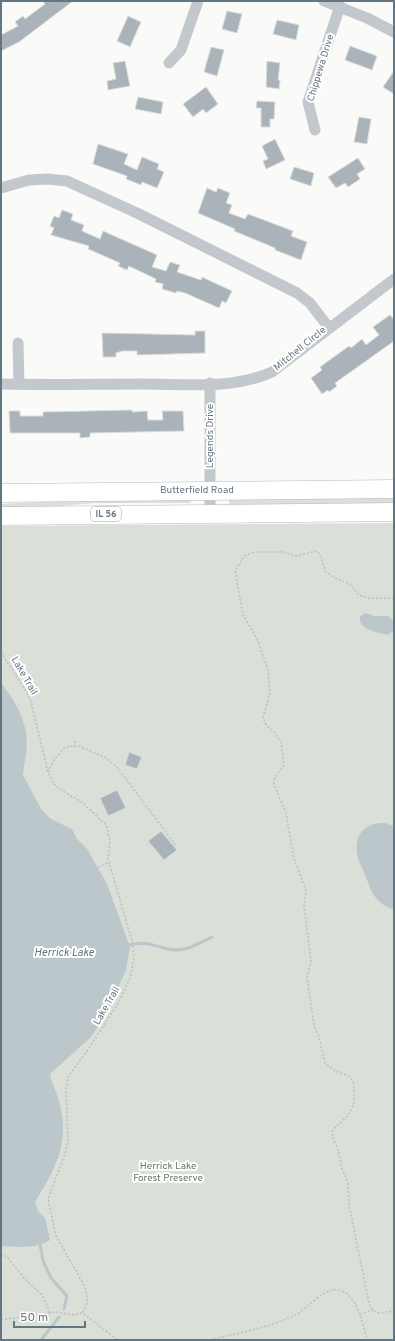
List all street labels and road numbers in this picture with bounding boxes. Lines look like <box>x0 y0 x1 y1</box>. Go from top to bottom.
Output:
street label: Chippewa Drive <box>305 33 337 103</box>
street label: Mitchell Circle <box>271 324 329 374</box>
street label: Legends Drive <box>204 404 217 468</box>
street label: Butterfield Road <box>160 484 234 497</box>
road number: IL 56 <box>91 507 121 521</box>
street label: Lake Trail <box>8 654 40 698</box>
street label: Lake Trail <box>91 984 123 1028</box>

